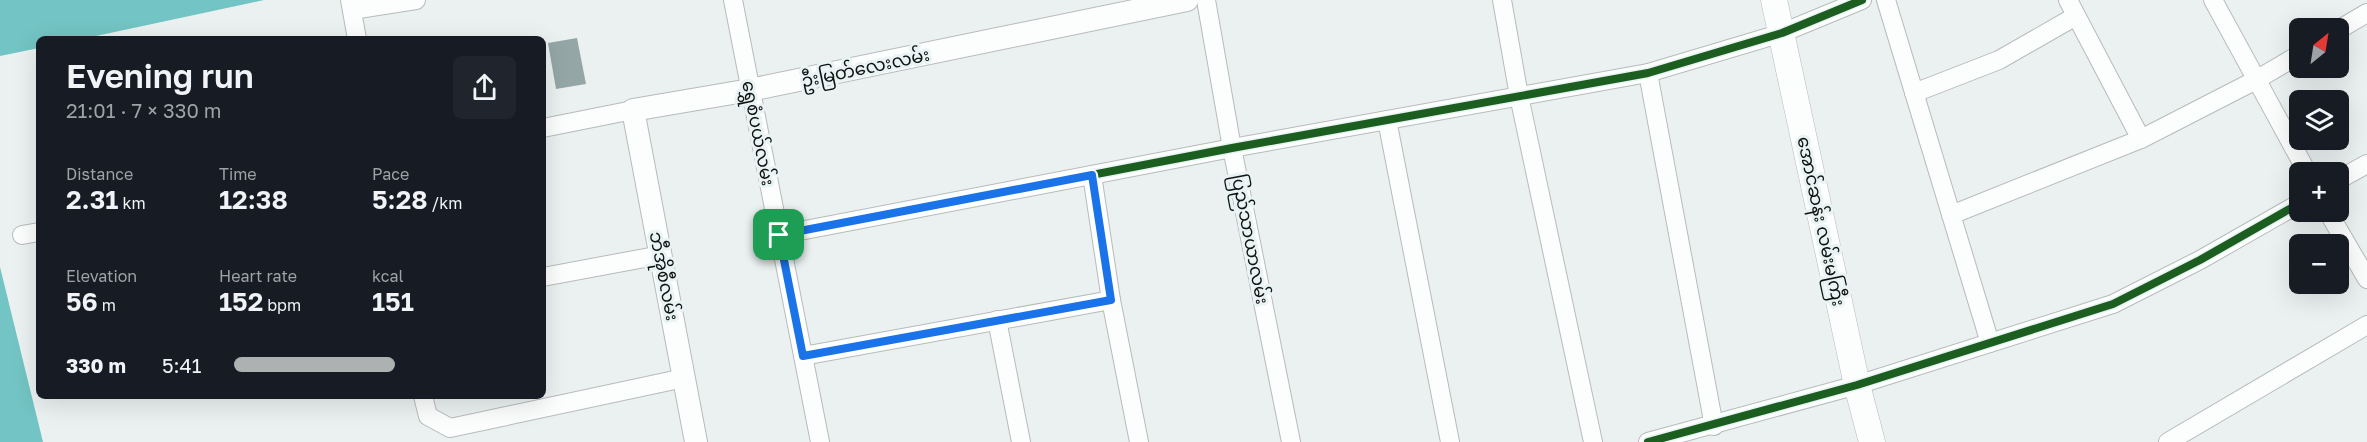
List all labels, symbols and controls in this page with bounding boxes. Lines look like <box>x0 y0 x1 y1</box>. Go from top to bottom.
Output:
north arrow <box>2289 18 2349 78</box>
map controls <box>2289 18 2349 294</box>
street label: ဦးမြတ်လေးလမ်း <box>798 42 932 96</box>
text: Evening run <box>66 56 254 95</box>
button: share <box>453 56 516 119</box>
street label: ရွှေစံပယ်လမ်း <box>733 78 781 188</box>
button: layers <box>2289 90 2349 150</box>
text: 21:01 · 7 × 330 m <box>66 98 222 122</box>
street label: အောင်ဆန်း လမ်းမကြီး <box>1788 134 1853 309</box>
button: + <box>2289 162 2349 222</box>
text: Distance <box>66 164 133 184</box>
text: Time <box>219 164 257 184</box>
text: Pace <box>372 164 409 184</box>
street label: ပြည်သာယာလမ်း <box>1223 172 1275 307</box>
text: 2.31 <box>66 184 118 215</box>
text: 12:38 <box>219 184 288 215</box>
text: 5:28 <box>372 184 428 215</box>
text: km <box>118 193 146 213</box>
text: /km <box>428 193 462 213</box>
pin <box>753 209 804 260</box>
icon: arrive <box>762 218 795 251</box>
street label: ဘီအိုစီလမ်း <box>641 229 686 323</box>
button: − <box>2289 234 2349 294</box>
text: Elevation <box>66 266 137 286</box>
text: Heart rate <box>219 266 297 286</box>
text: kcal <box>372 266 404 286</box>
text: 56 <box>66 286 98 317</box>
text: 152 <box>219 286 263 317</box>
text: 151 <box>372 286 414 317</box>
text: m <box>98 295 116 315</box>
text: bpm <box>263 295 301 315</box>
text: 330 m <box>66 353 126 377</box>
text: 5:41 <box>162 353 202 377</box>

